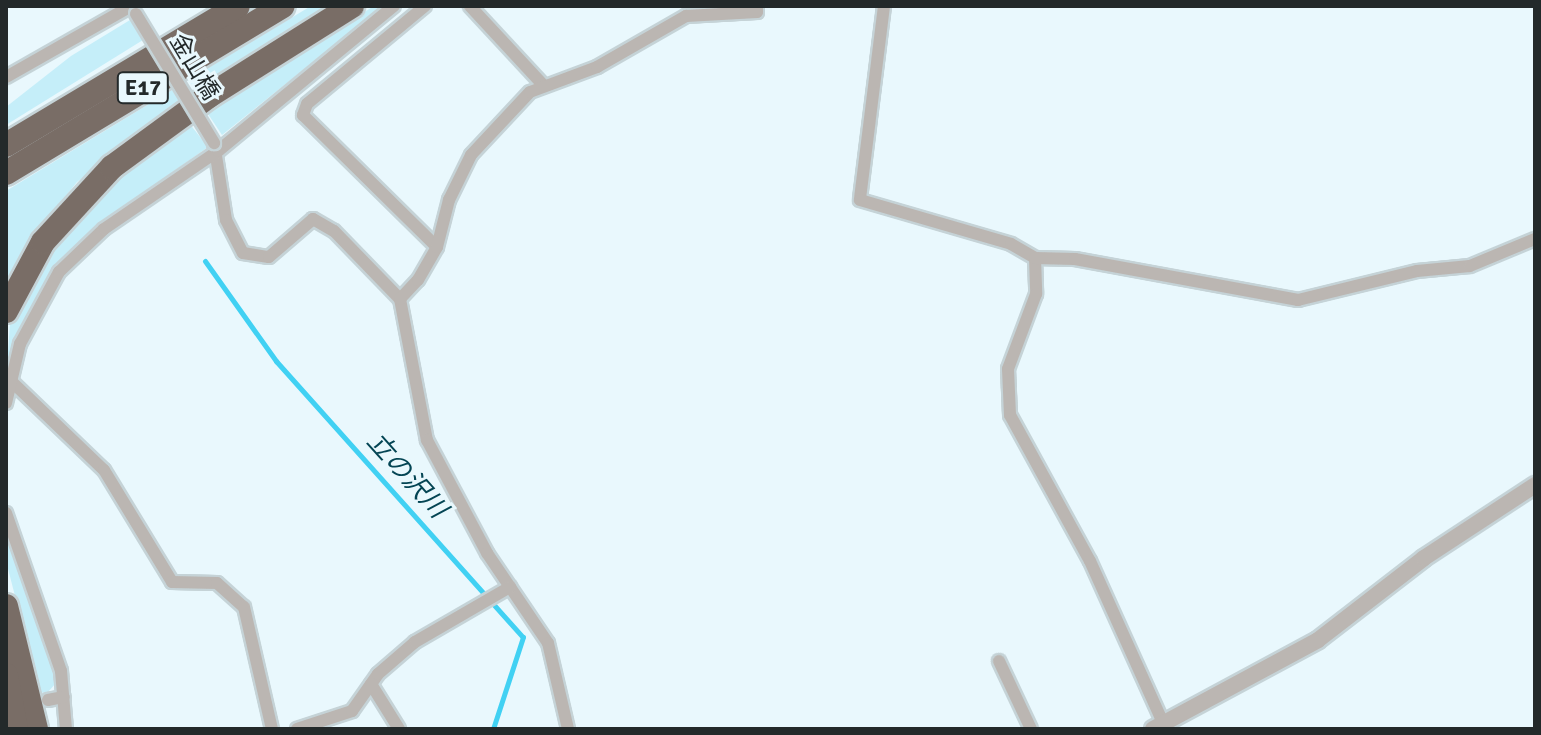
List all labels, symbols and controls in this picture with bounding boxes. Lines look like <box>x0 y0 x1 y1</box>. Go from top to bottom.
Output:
street label: 金山橋 <box>163 29 225 105</box>
road number: E17 <box>115 70 171 106</box>
water label: 立の沢川 <box>360 427 452 525</box>

